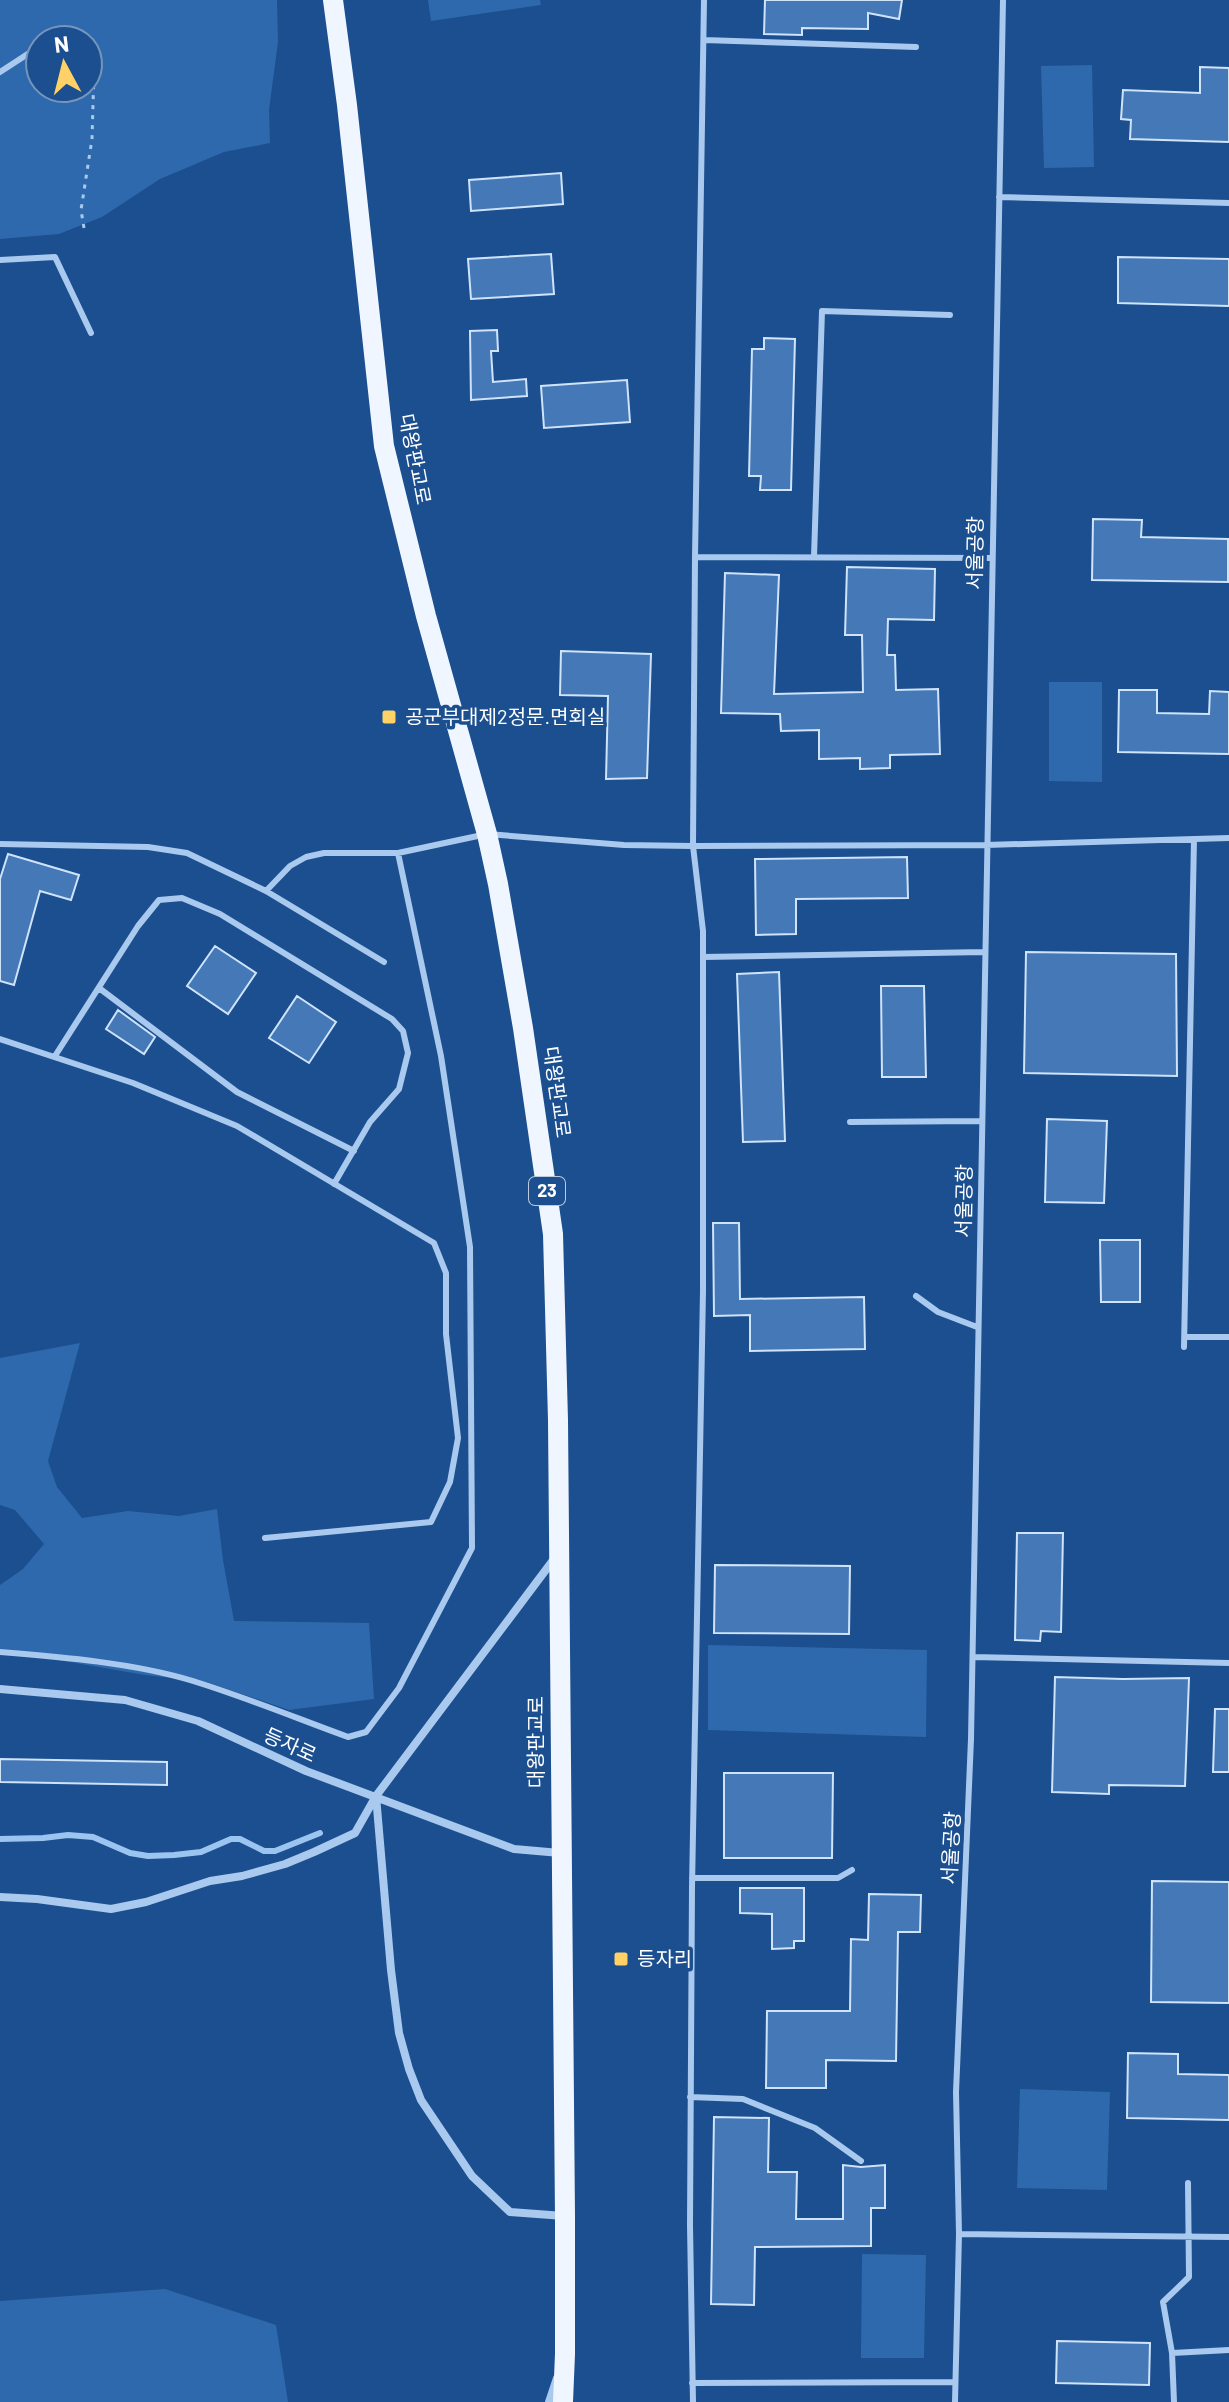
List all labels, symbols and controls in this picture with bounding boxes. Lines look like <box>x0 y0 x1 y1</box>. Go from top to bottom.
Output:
north arrow <box>24 24 104 104</box>
text: N <box>53 29 70 57</box>
street label: 대왕판교로 <box>395 411 437 506</box>
street label: 서울공항 <box>961 516 987 590</box>
place label: 공군부대제2정문.면회실 <box>405 704 605 728</box>
marker: 공군부대제2정문.면회실 <box>380 708 398 726</box>
street label: 대왕판교로 <box>540 1045 576 1139</box>
street label: 서울공항 <box>950 1164 976 1238</box>
road number: 23 <box>529 1177 565 1205</box>
street label: 대왕판교로 <box>523 1696 547 1788</box>
street label: 등자로 <box>260 1722 321 1766</box>
street label: 서울공항 <box>936 1811 964 1885</box>
place label: 등자리 <box>637 1946 692 1970</box>
marker: 등자리 <box>612 1950 630 1968</box>

